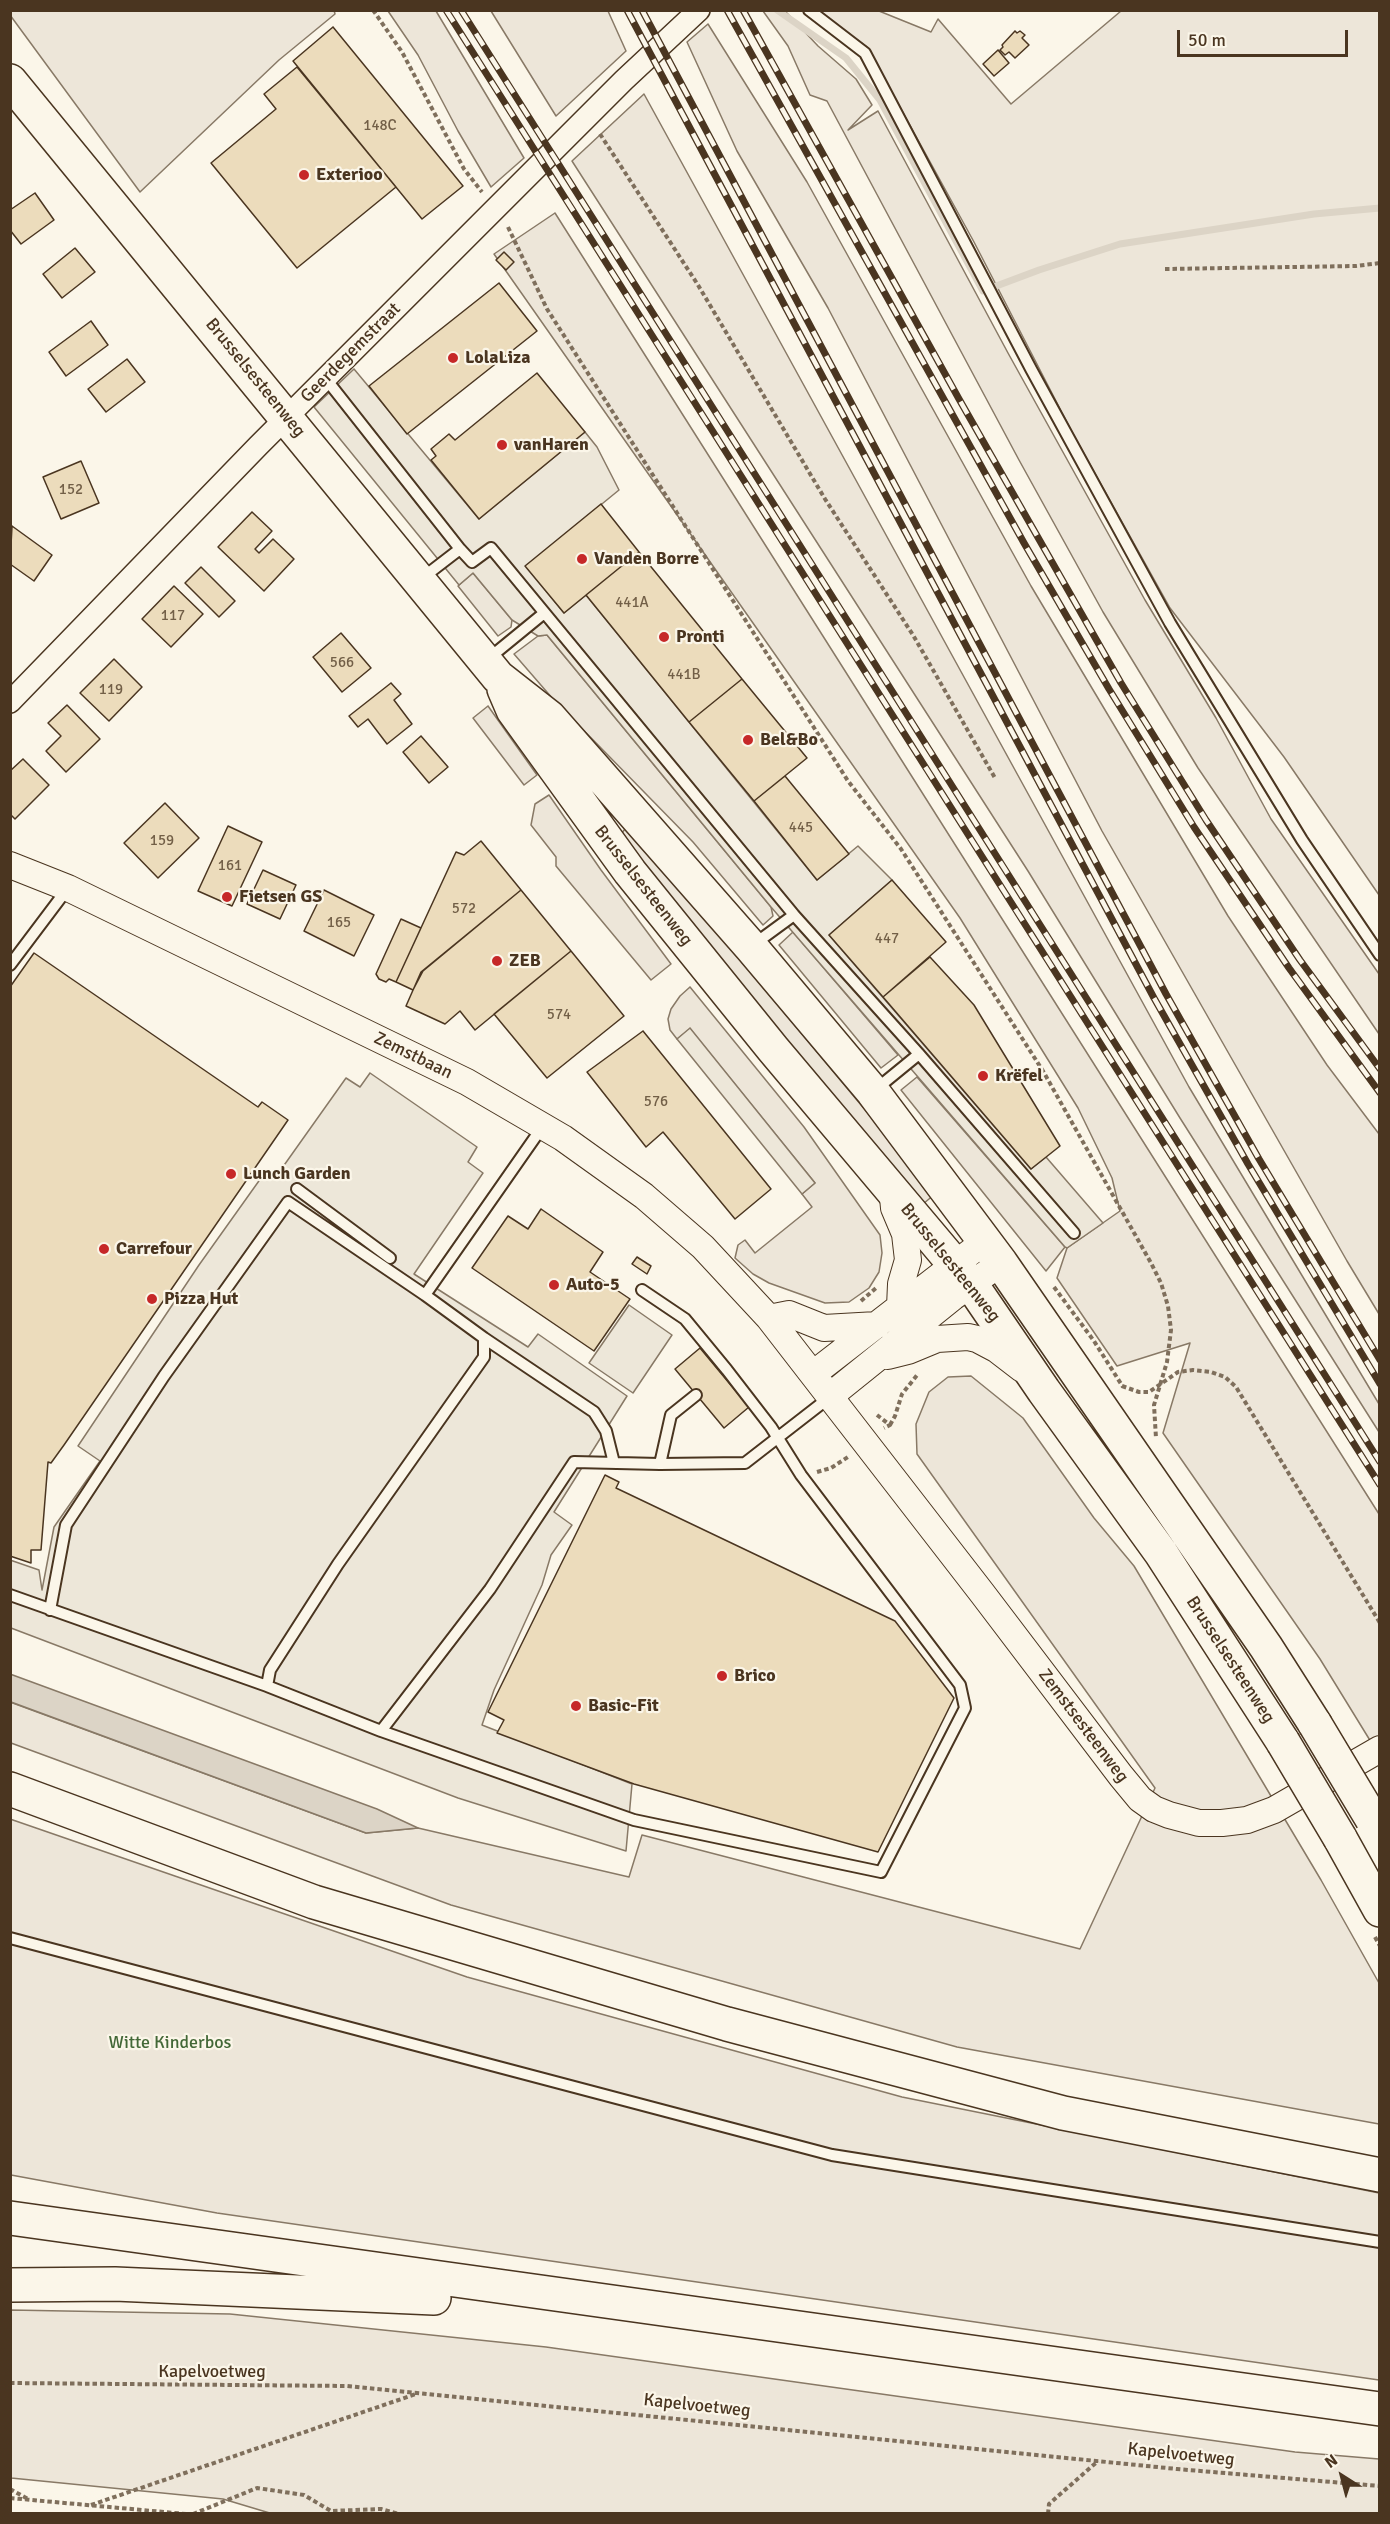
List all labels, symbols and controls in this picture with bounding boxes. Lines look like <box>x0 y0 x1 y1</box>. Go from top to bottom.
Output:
scale bar <box>1180 18 1351 56</box>
text: 50 m <box>1188 29 1226 51</box>
house number: 148C <box>363 117 397 135</box>
place label: Exterioo <box>316 164 383 186</box>
marker: Exterioo <box>297 168 311 182</box>
street label: Geerdegemstraat <box>297 299 405 407</box>
street label: Brusselsesteenweg <box>200 314 310 442</box>
place label: LolaLiza <box>465 347 530 369</box>
marker: LolaLiza <box>446 351 460 365</box>
place label: vanHaren <box>514 434 589 456</box>
marker: vanHaren <box>495 438 509 452</box>
house number: 152 <box>59 481 83 499</box>
place label: Vanden Borre <box>594 548 699 570</box>
marker: Vanden Borre <box>575 552 589 566</box>
house number: 441A <box>615 594 649 612</box>
house number: 117 <box>161 607 185 625</box>
place label: Pronti <box>676 626 725 648</box>
marker: Pronti <box>657 630 671 644</box>
house number: 566 <box>330 654 354 672</box>
house number: 441B <box>667 666 701 684</box>
house number: 119 <box>99 681 123 699</box>
place label: Bel&Bo <box>760 729 818 751</box>
marker: Bel&Bo <box>741 733 755 747</box>
house number: 445 <box>789 819 813 837</box>
street label: Brusselsesteenweg <box>589 821 697 951</box>
house number: 159 <box>150 832 174 850</box>
house number: 161 <box>218 857 242 875</box>
place label: Fietsen GS <box>239 886 322 908</box>
marker: Fietsen GS <box>220 890 234 904</box>
house number: 572 <box>452 900 476 918</box>
house number: 165 <box>327 914 351 932</box>
house number: 447 <box>875 930 899 948</box>
place label: ZEB <box>509 950 541 972</box>
marker: ZEB <box>490 954 504 968</box>
house number: 574 <box>547 1006 571 1024</box>
street label: Zemstbaan <box>370 1028 456 1084</box>
place label: Krëfel <box>995 1065 1043 1087</box>
marker: Krëfel <box>976 1069 990 1083</box>
house number: 576 <box>644 1093 668 1111</box>
place label: Lunch Garden <box>243 1163 351 1185</box>
marker: Lunch Garden <box>224 1167 238 1181</box>
street label: Brusselsesteenweg <box>895 1199 1005 1327</box>
place label: Carrefour <box>116 1238 192 1260</box>
marker: Carrefour <box>97 1242 111 1256</box>
place label: Auto-5 <box>566 1274 620 1296</box>
marker: Auto-5 <box>547 1278 561 1292</box>
place label: Pizza Hut <box>164 1288 238 1310</box>
marker: Pizza Hut <box>145 1292 159 1306</box>
street label: Brusselsesteenweg <box>1181 1593 1279 1727</box>
place label: Brico <box>734 1665 776 1687</box>
street label: Zemstsesteenweg <box>1033 1665 1133 1787</box>
marker: Brico <box>715 1669 729 1683</box>
place label: Basic-Fit <box>588 1695 659 1717</box>
marker: Basic-Fit <box>569 1699 583 1713</box>
park label: Witte Kinderbos <box>109 2032 231 2054</box>
street label: Kapelvoetweg <box>158 2361 266 2383</box>
street label: Kapelvoetweg <box>642 2390 752 2422</box>
street label: Kapelvoetweg <box>1126 2439 1236 2471</box>
north arrow <box>1312 2446 1372 2506</box>
text: N <box>1321 2450 1342 2473</box>

